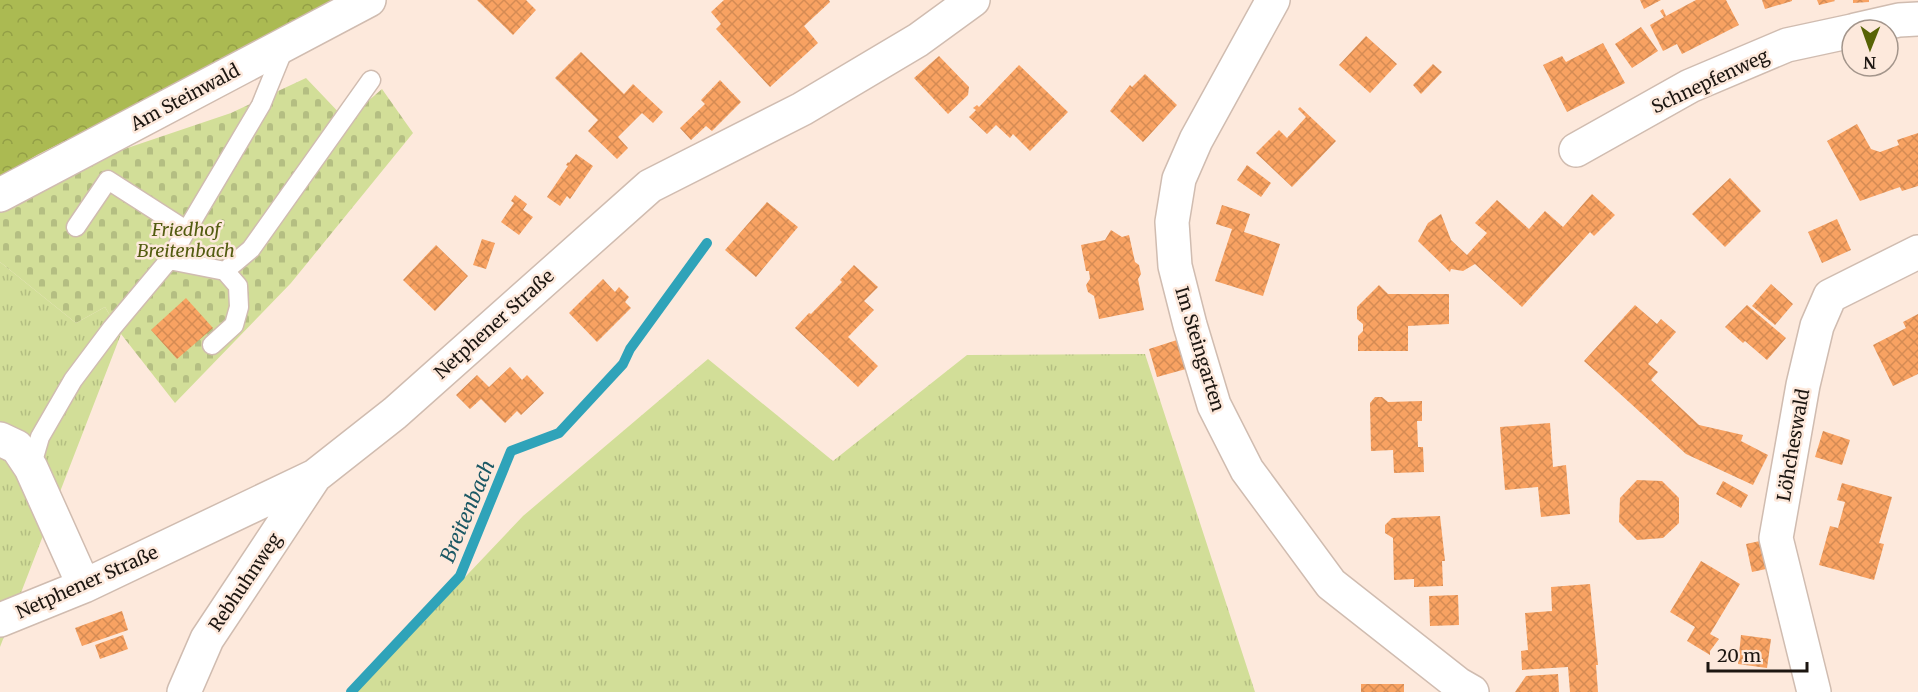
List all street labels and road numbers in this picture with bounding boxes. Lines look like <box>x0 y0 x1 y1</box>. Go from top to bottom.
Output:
street label: Schnepfenweg <box>1648 44 1772 118</box>
street label: Am Steinwald <box>126 59 244 136</box>
street label: Netphener Straße <box>430 264 558 384</box>
street label: Im Steingarten <box>1170 284 1230 414</box>
street label: Löhcheswald <box>1772 387 1814 503</box>
street label: Rebhuhnweg <box>204 528 286 636</box>
street label: Netphener Straße <box>13 540 161 624</box>

